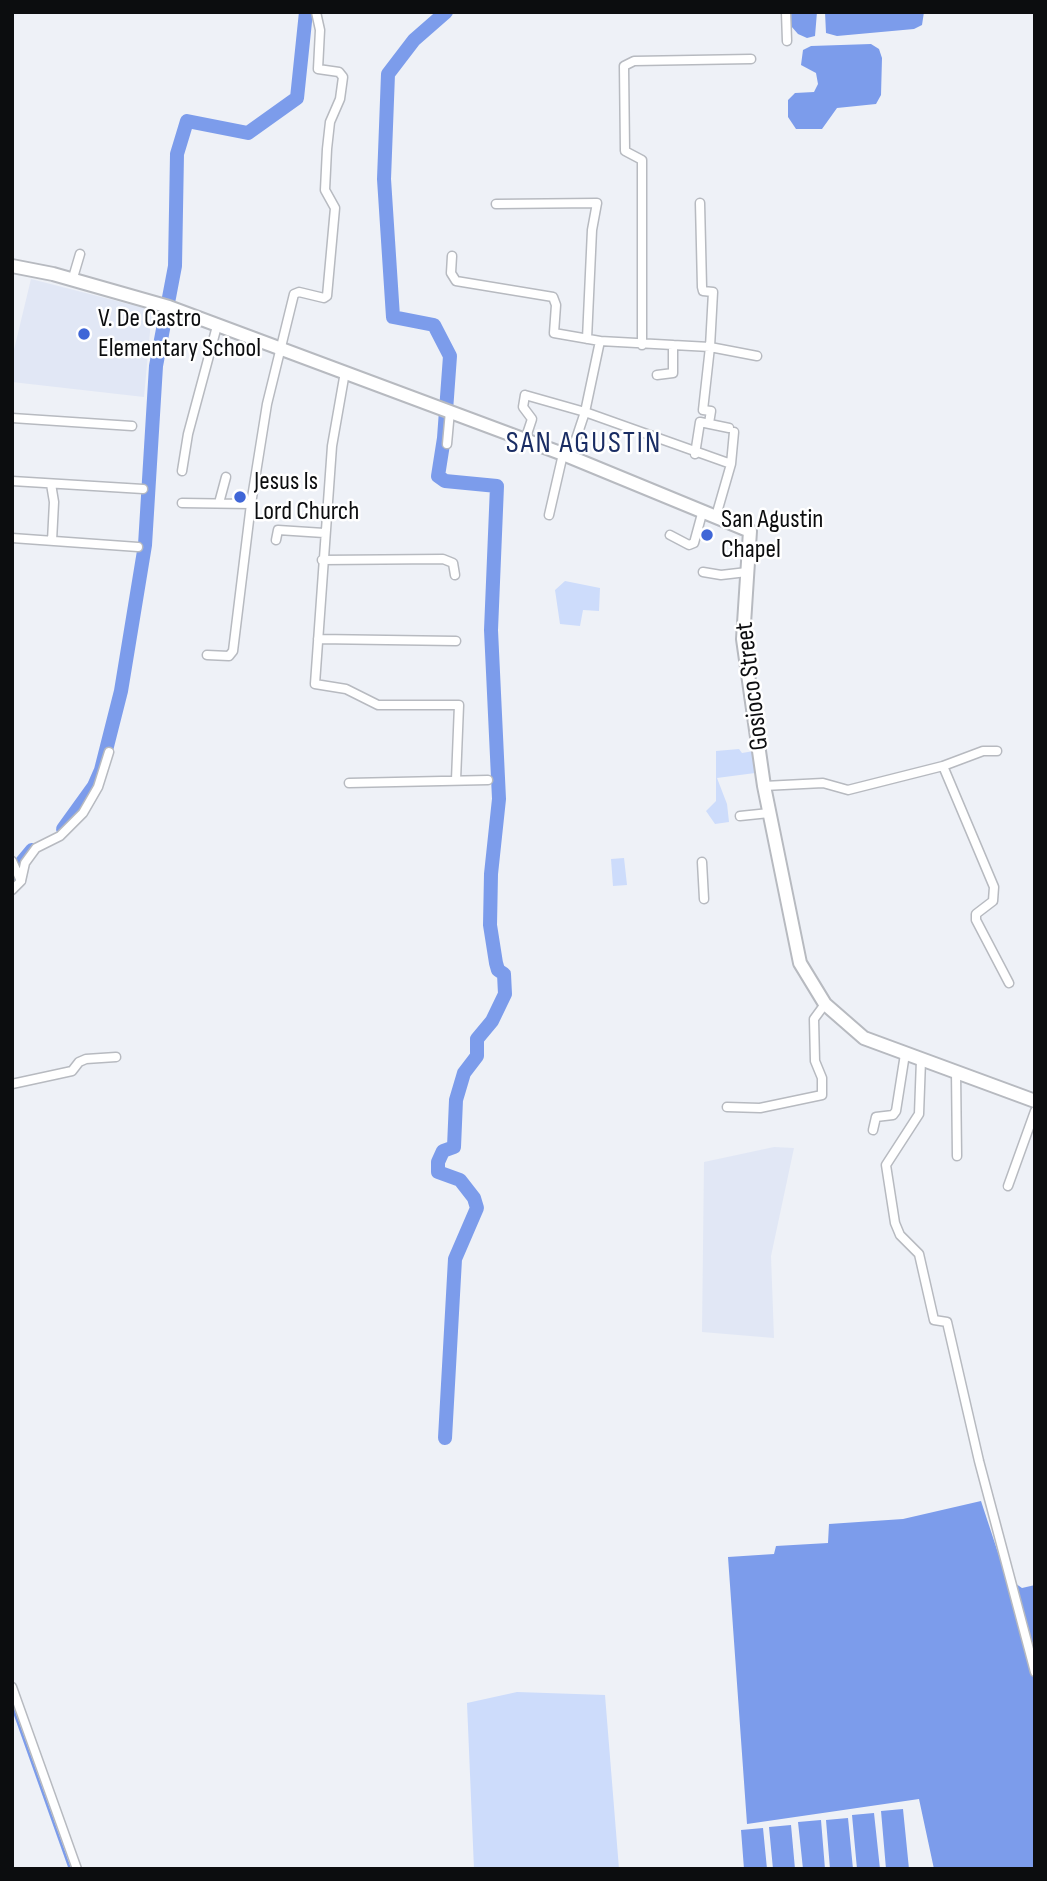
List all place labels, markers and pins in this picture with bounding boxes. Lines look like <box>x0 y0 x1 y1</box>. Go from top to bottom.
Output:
place label: V. De Castro Elementary School <box>98 303 261 364</box>
marker: V. De Castro Elementary School <box>76 326 92 342</box>
place label: Jesus Is Lord Church <box>254 466 359 528</box>
marker: Jesus Is Lord Church <box>232 489 248 505</box>
place label: San Agustin Chapel <box>721 504 823 566</box>
marker: San Agustin Chapel <box>699 527 715 543</box>

